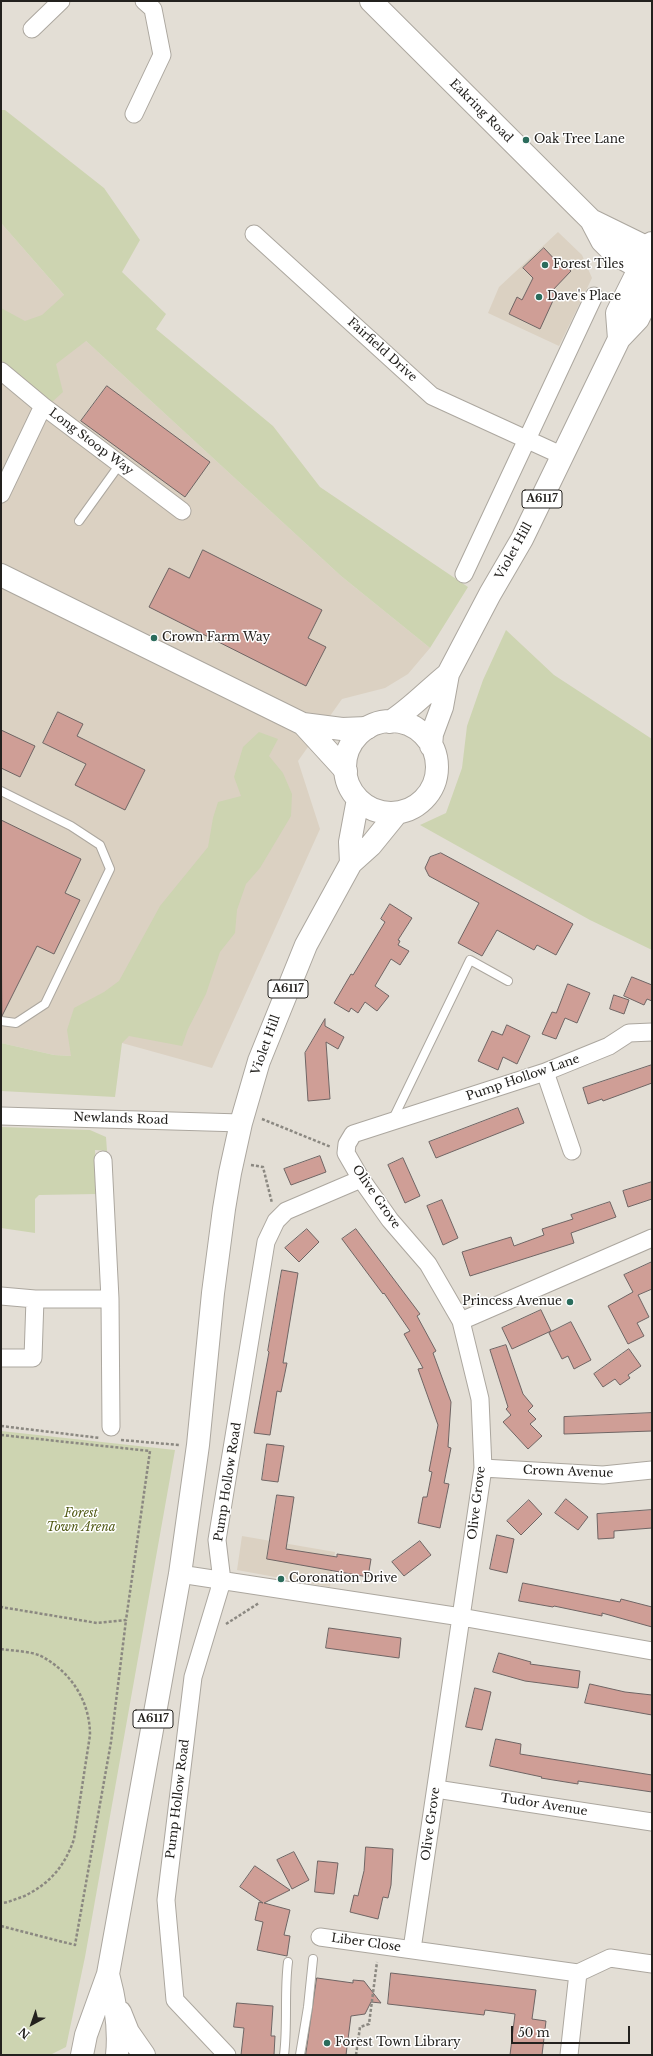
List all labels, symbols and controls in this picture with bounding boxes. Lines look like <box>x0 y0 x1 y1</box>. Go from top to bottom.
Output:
street label: Eakring Road <box>446 76 516 146</box>
place label: Oak Tree Lane <box>534 133 625 147</box>
marker: Oak Tree Lane <box>521 135 531 145</box>
place label: Forest Tiles <box>553 258 624 272</box>
marker: Forest Tiles <box>540 260 550 270</box>
place label: Dave's Place <box>547 290 621 304</box>
marker: Dave's Place <box>534 292 544 302</box>
street label: Fairfield Drive <box>344 315 420 385</box>
street label: Long Stoop Way <box>46 406 136 478</box>
road number: A6117 <box>522 490 562 508</box>
street label: Violet Hill <box>492 520 536 582</box>
place label: Crown Farm Way <box>162 631 270 645</box>
marker: Crown Farm Way <box>149 633 159 643</box>
road number: A6117 <box>268 980 308 998</box>
street label: Violet Hill <box>248 1013 284 1077</box>
street label: Pump Hollow Lane <box>464 1052 582 1104</box>
street label: Newlands Road <box>73 1110 169 1128</box>
street label: Olive Grove <box>349 1163 403 1231</box>
place label: Princess Avenue <box>462 1295 562 1309</box>
marker: Princess Avenue <box>565 1297 575 1307</box>
street label: Pump Hollow Road <box>211 1421 245 1543</box>
street label: Crown Avenue <box>523 1463 613 1481</box>
street label: Olive Grove <box>465 1465 489 1541</box>
park label: Forest Town Arena <box>46 1507 116 1535</box>
place label: Coronation Drive <box>289 1572 397 1586</box>
marker: Coronation Drive <box>276 1574 286 1584</box>
road number: A6117 <box>133 1710 173 1728</box>
street label: Pump Hollow Road <box>164 1738 192 1860</box>
street label: Olive Grove <box>419 1786 443 1862</box>
street label: Tudor Avenue <box>500 1791 588 1819</box>
street label: Liber Close <box>330 1931 402 1955</box>
north arrow <box>12 2004 52 2044</box>
scale bar <box>513 2018 632 2044</box>
text: N <box>16 2025 33 2042</box>
text: 50 m <box>518 2025 550 2040</box>
place label: Forest Town Library <box>335 2036 461 2050</box>
marker: Forest Town Library <box>322 2038 332 2048</box>

